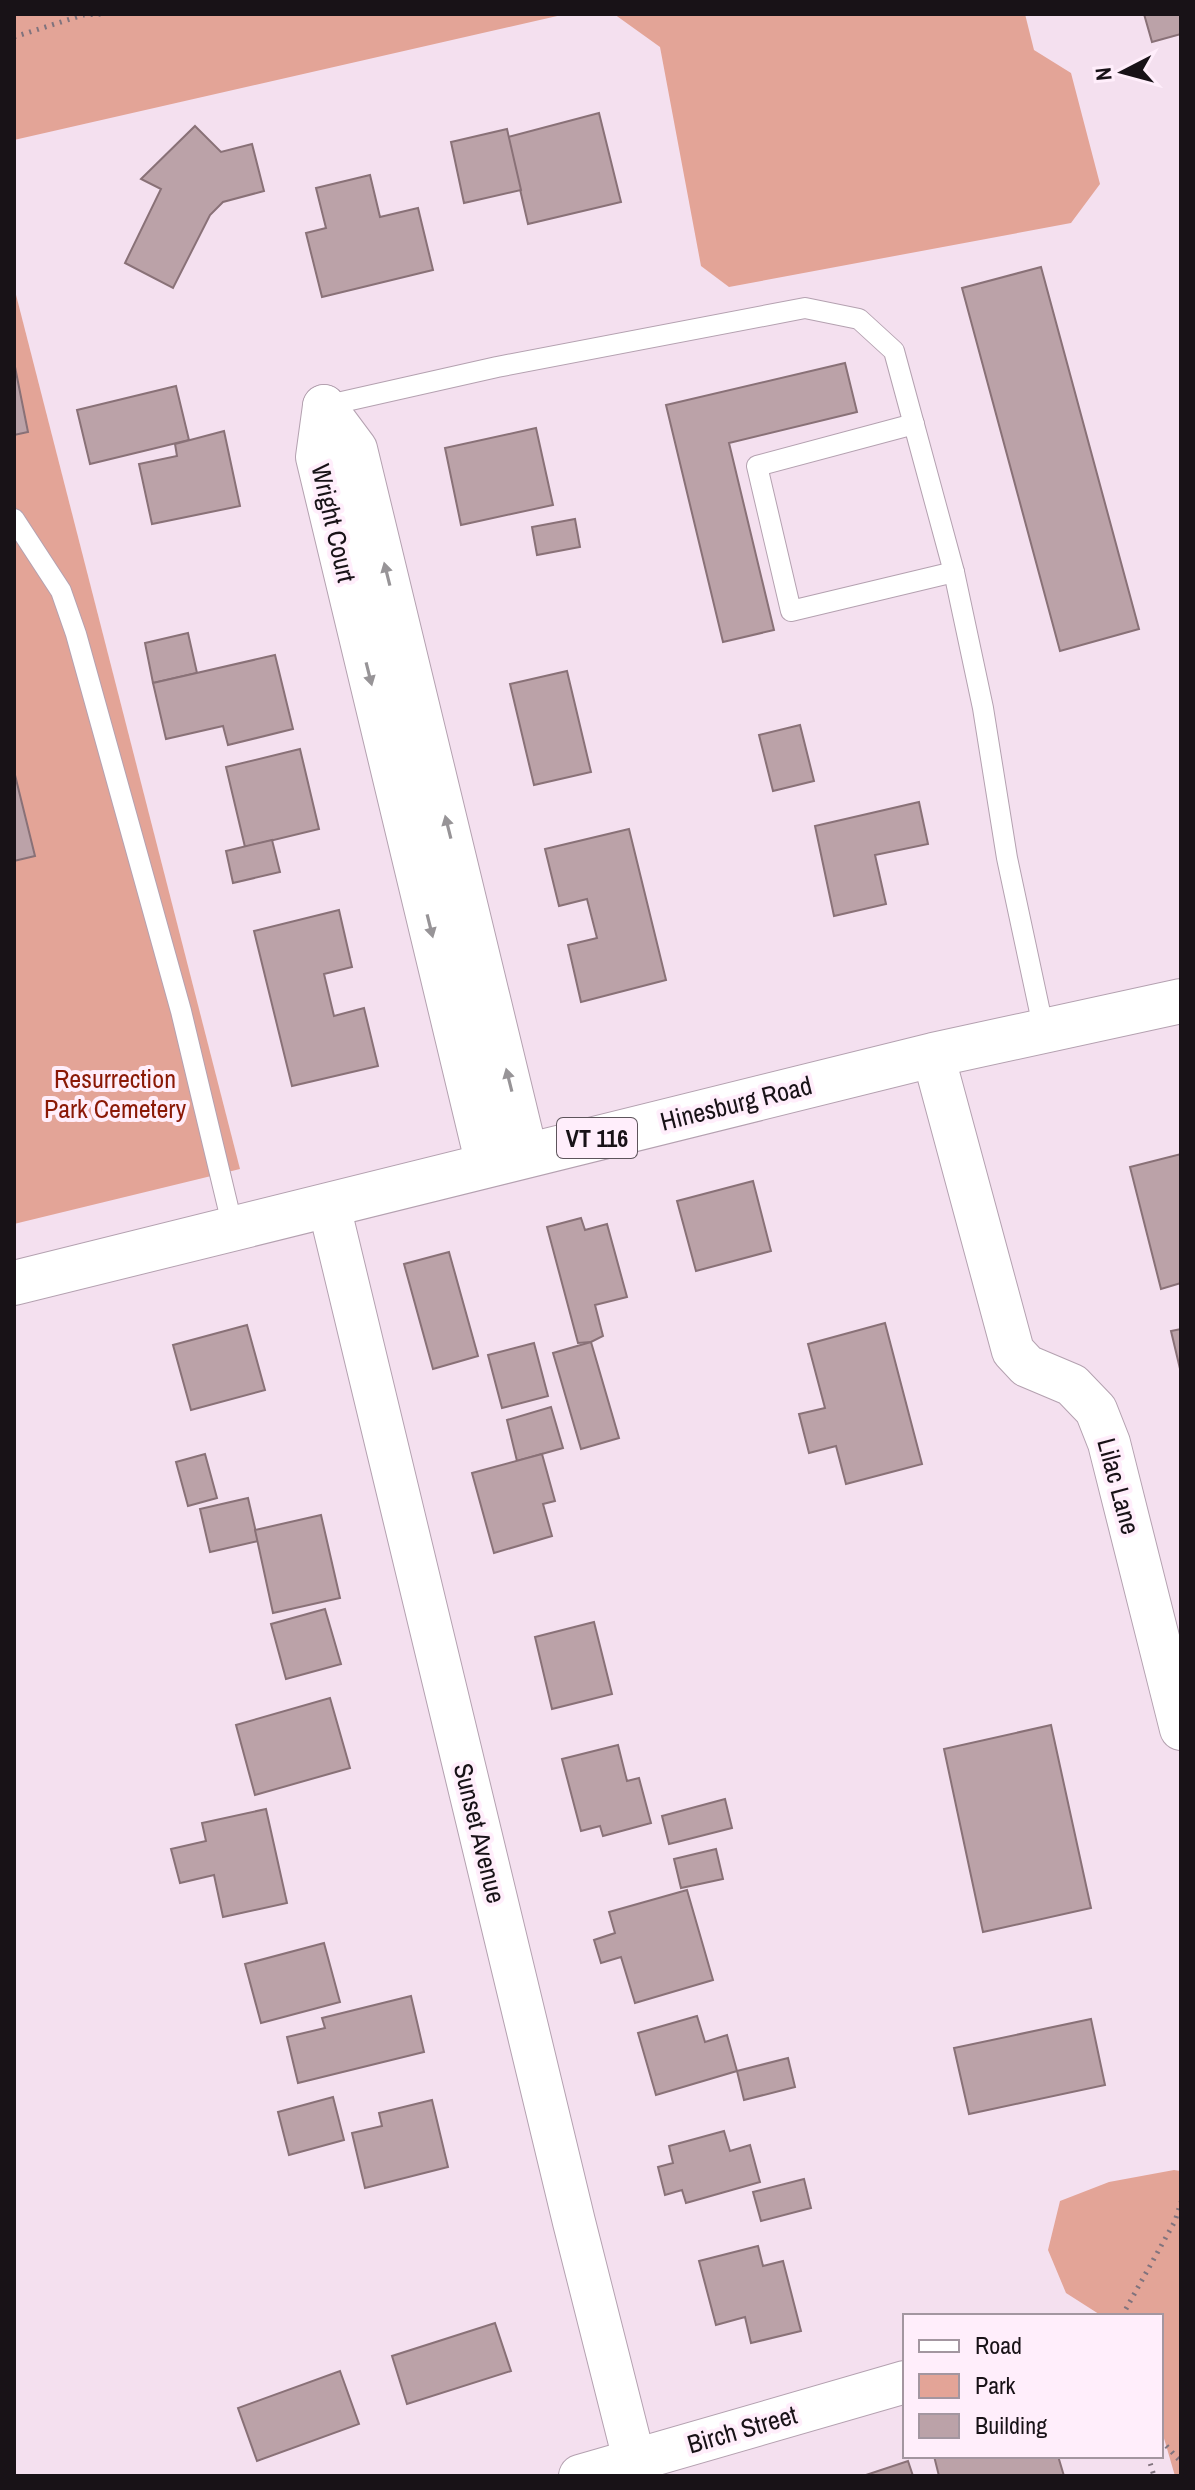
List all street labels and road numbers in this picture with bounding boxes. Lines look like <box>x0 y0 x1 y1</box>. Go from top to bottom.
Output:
street label: Wright Court <box>303 460 365 586</box>
street label: Hinesburg Road <box>656 1067 816 1139</box>
road number: VT 116 <box>557 1118 637 1158</box>
street label: Lilac Lane <box>1089 1434 1149 1538</box>
street label: Sunset Avenue <box>446 1759 514 1907</box>
street label: Birch Street <box>683 2397 801 2461</box>

